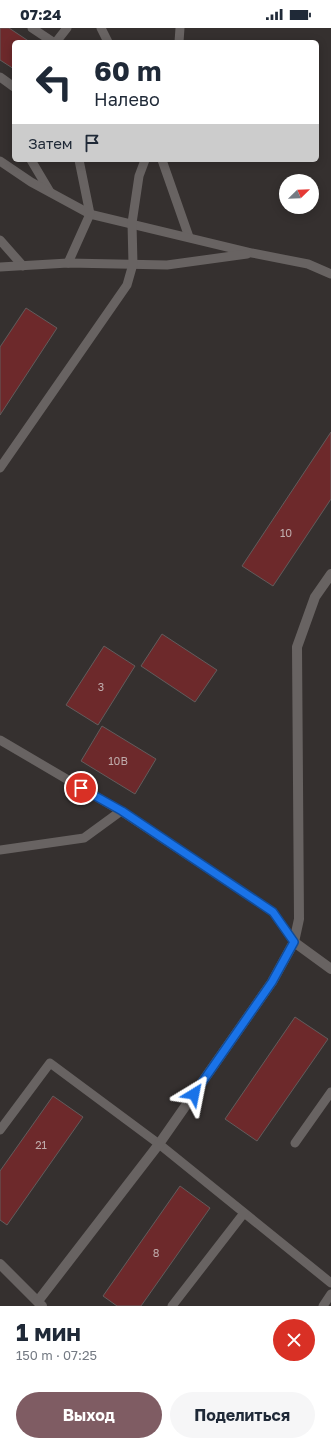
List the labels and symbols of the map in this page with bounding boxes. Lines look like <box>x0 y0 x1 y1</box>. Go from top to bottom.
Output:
north arrow <box>279 174 319 214</box>
house number: 10 <box>280 526 292 539</box>
house number: 3 <box>98 680 104 693</box>
house number: 10В <box>108 754 128 767</box>
pin <box>64 771 98 805</box>
position arrow <box>173 1073 215 1115</box>
house number: 21 <box>35 1138 47 1151</box>
house number: 8 <box>153 1246 160 1259</box>

